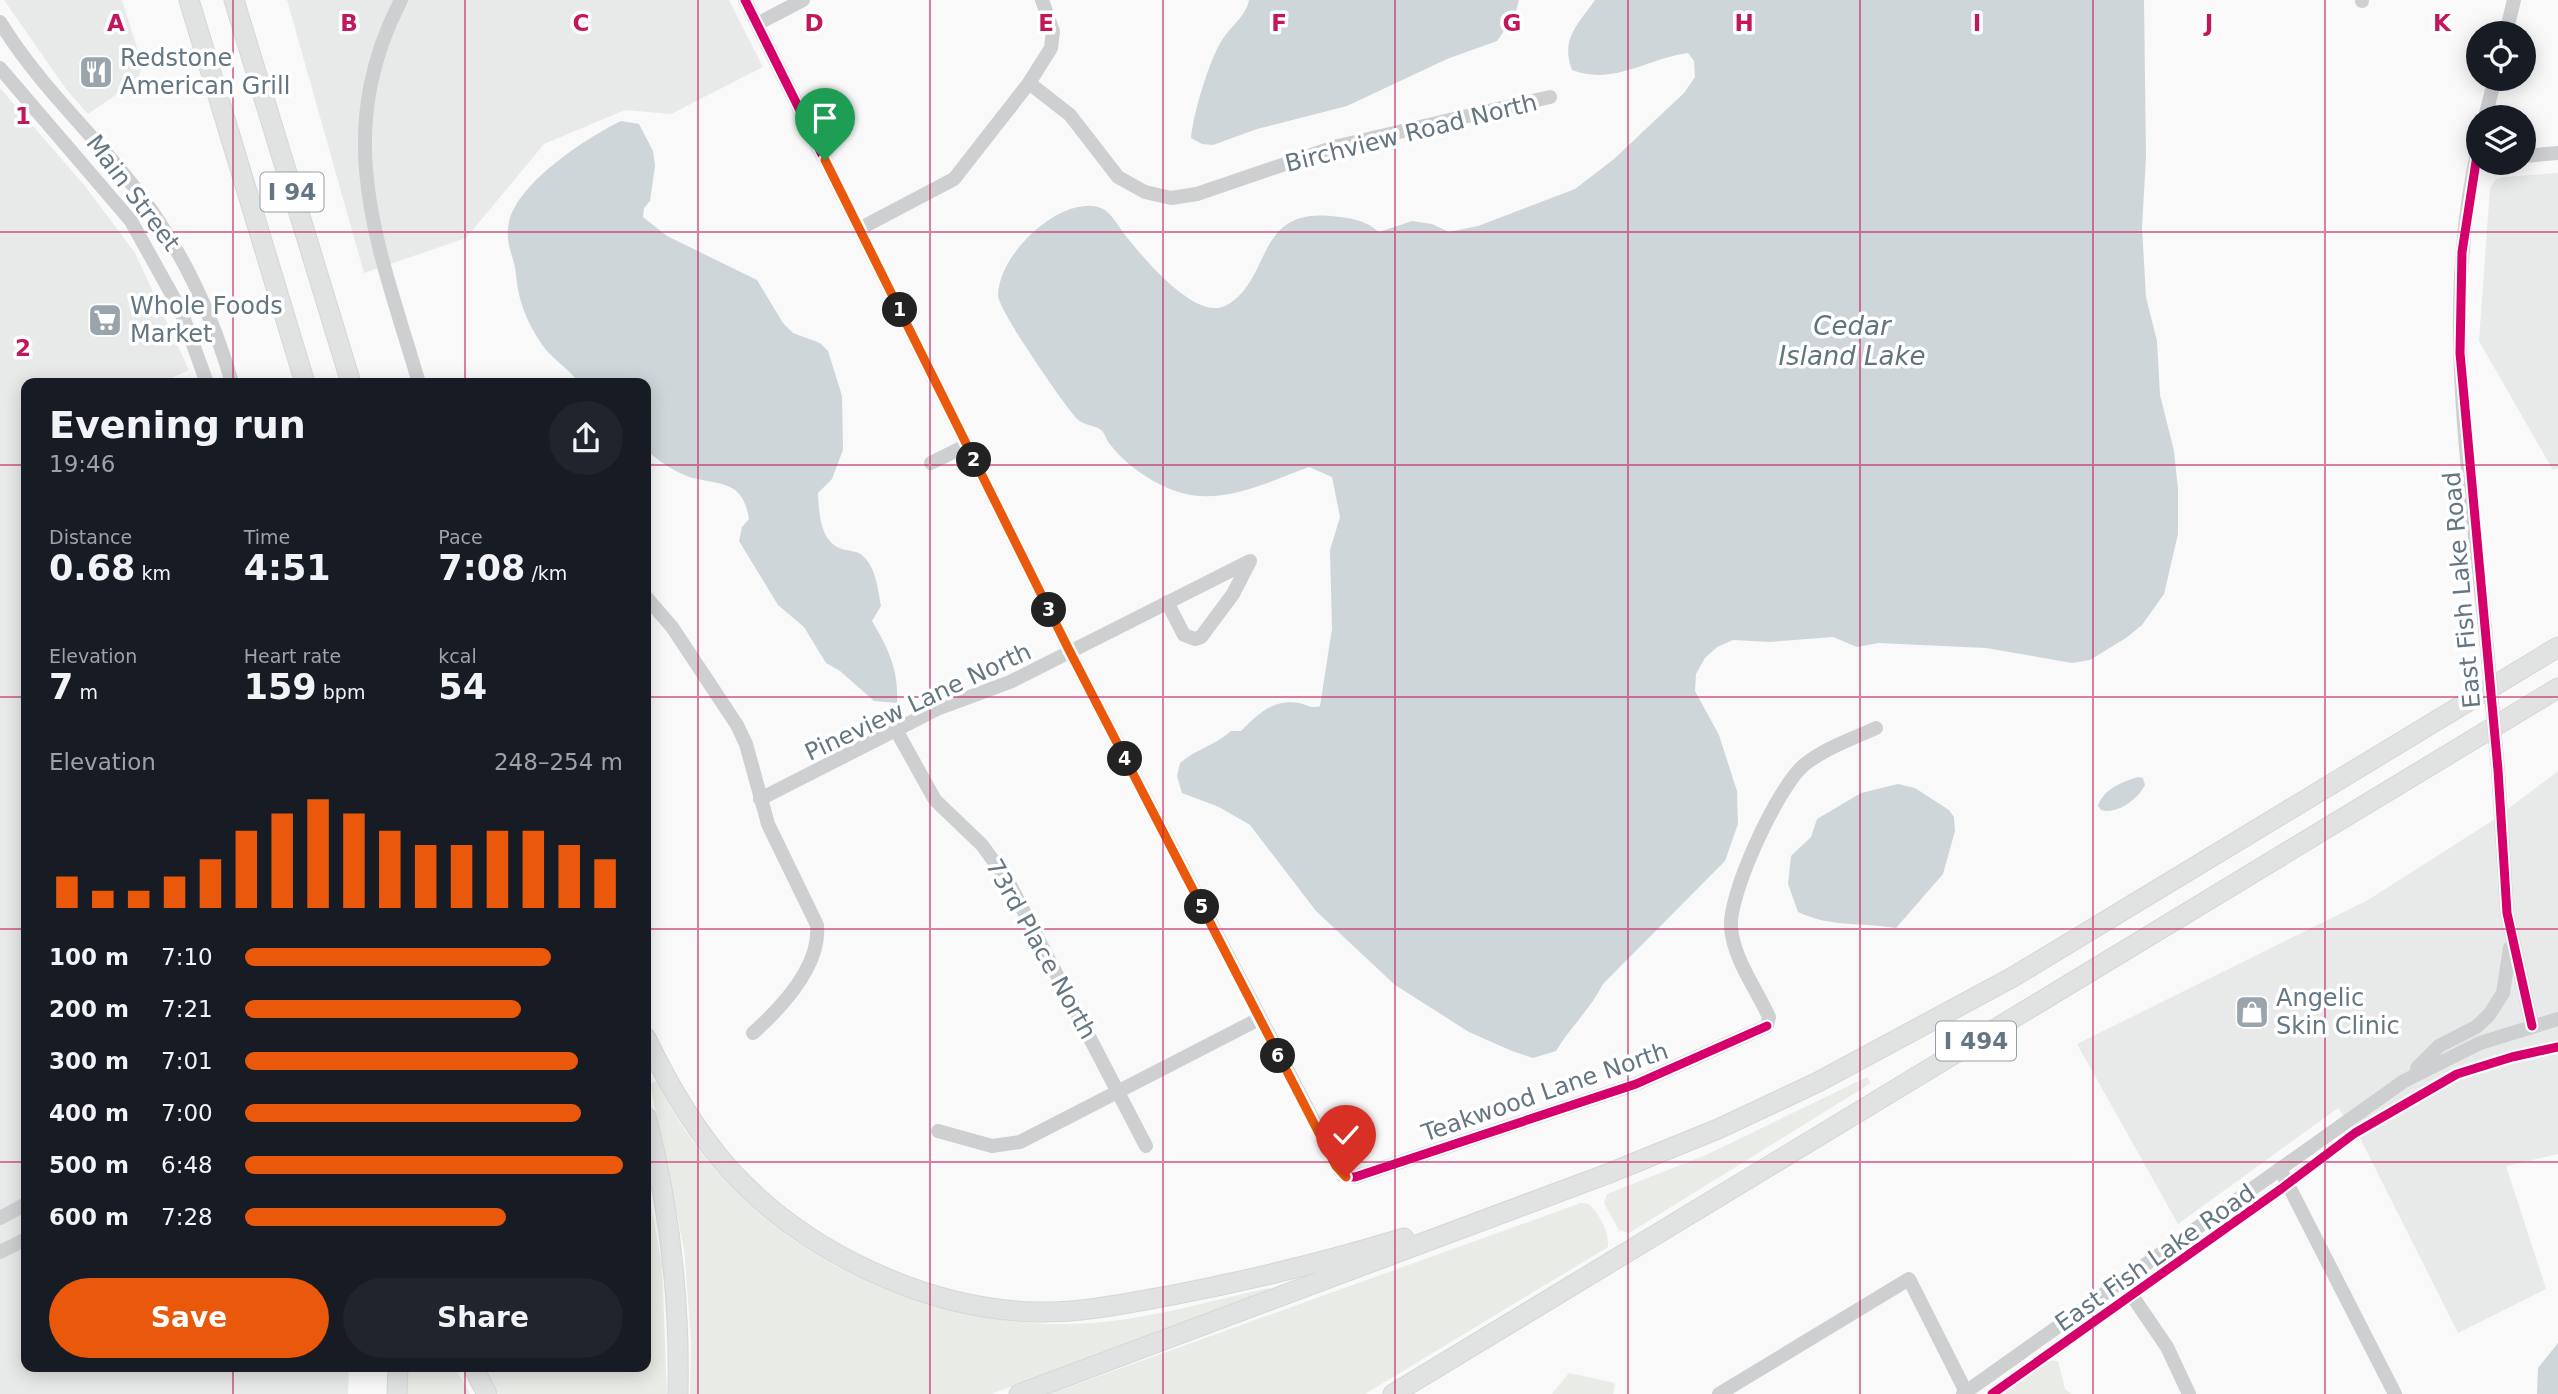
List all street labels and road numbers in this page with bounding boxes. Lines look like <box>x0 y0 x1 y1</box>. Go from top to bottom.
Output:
street label: Birchview Road North <box>1282 88 1540 178</box>
street label: Main Street <box>80 130 186 256</box>
road number: I 94 <box>260 172 324 211</box>
street label: East Fish Lake Road <box>2438 471 2486 709</box>
street label: Pineview Lane North <box>800 637 1036 767</box>
street label: 73rd Place North <box>980 854 1102 1044</box>
road number: I 494 <box>1936 1022 2016 1060</box>
street label: Teakwood Lane North <box>1417 1037 1672 1148</box>
street label: East Fish Lake Road <box>2050 1178 2260 1338</box>

